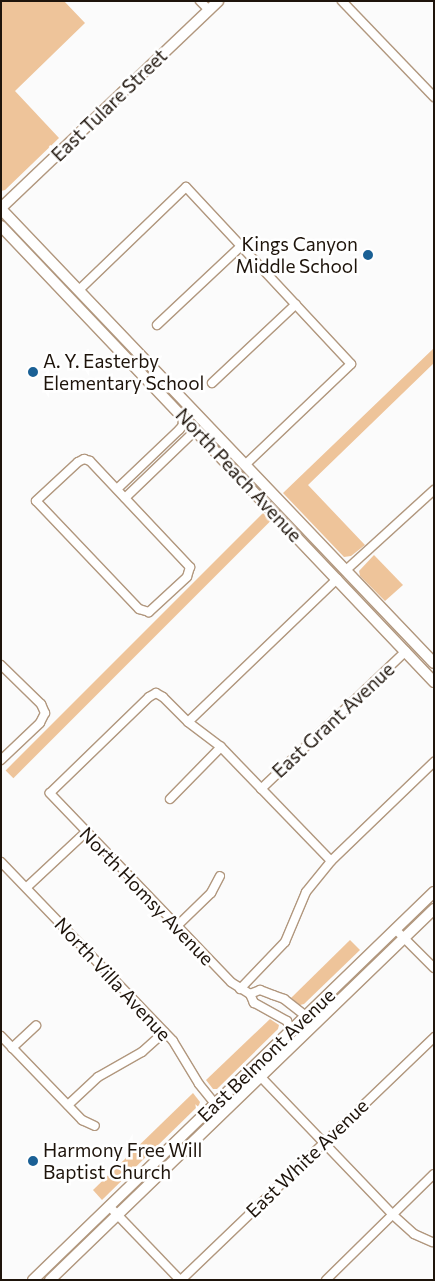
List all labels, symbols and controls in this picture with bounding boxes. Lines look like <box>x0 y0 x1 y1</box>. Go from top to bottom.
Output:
street label: East Tulare Street <box>46 44 172 166</box>
place label: Kings Canyon Middle School <box>236 233 358 277</box>
marker: Kings Canyon Middle School <box>362 249 374 261</box>
place label: A. Y. Easterby Elementary School <box>43 350 204 394</box>
marker: A. Y. Easterby Elementary School <box>27 366 39 378</box>
street label: North Peach Avenue <box>171 403 307 547</box>
street label: East Grant Avenue <box>267 658 399 782</box>
street label: North Homsy Avenue <box>75 822 219 970</box>
street label: North Villa Avenue <box>50 913 176 1045</box>
street label: East Belmont Avenue <box>193 984 339 1126</box>
street label: East White Avenue <box>241 1094 373 1222</box>
place label: Harmony Free Will Baptist Church <box>43 1139 202 1183</box>
marker: Harmony Free Will Baptist Church <box>27 1155 39 1167</box>

